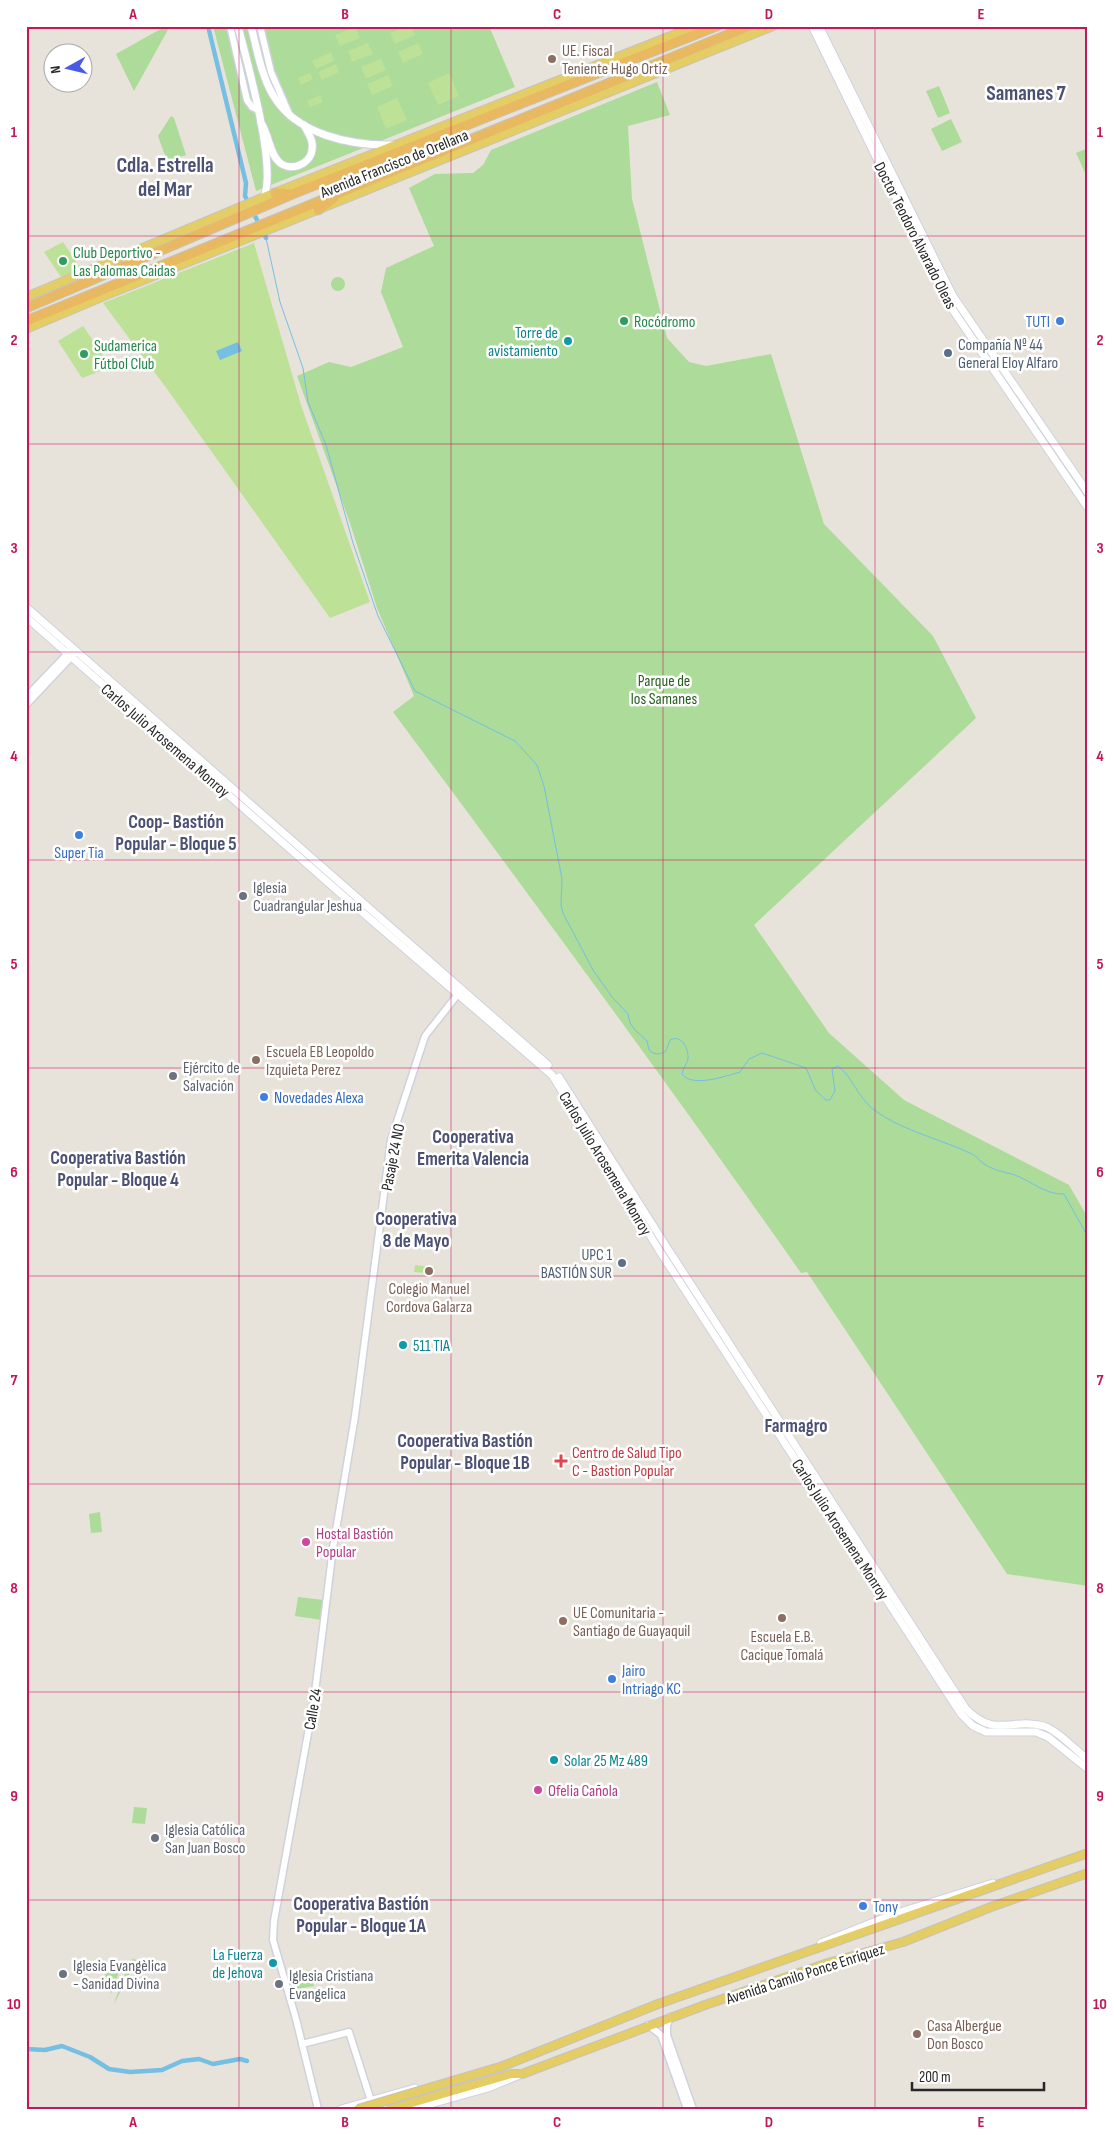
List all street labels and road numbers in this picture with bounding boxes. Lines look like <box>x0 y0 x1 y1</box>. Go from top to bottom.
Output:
street label: Avenida Francisco de Orellana <box>317 126 471 203</box>
street label: Doctor Teodoro Alvarado Oleas <box>869 159 960 313</box>
street label: Carlos Julio Arosemena Monroy <box>97 680 233 802</box>
street label: Carlos Julio Arosemena Monroy <box>554 1089 655 1239</box>
street label: Pasaje 24 NO <box>378 1122 409 1193</box>
street label: Carlos Julio Arosemena Monroy <box>787 1456 892 1604</box>
street label: Calle 24 <box>300 1687 327 1731</box>
street label: Avenida Camilo Ponce Enríquez <box>723 1940 887 2009</box>

